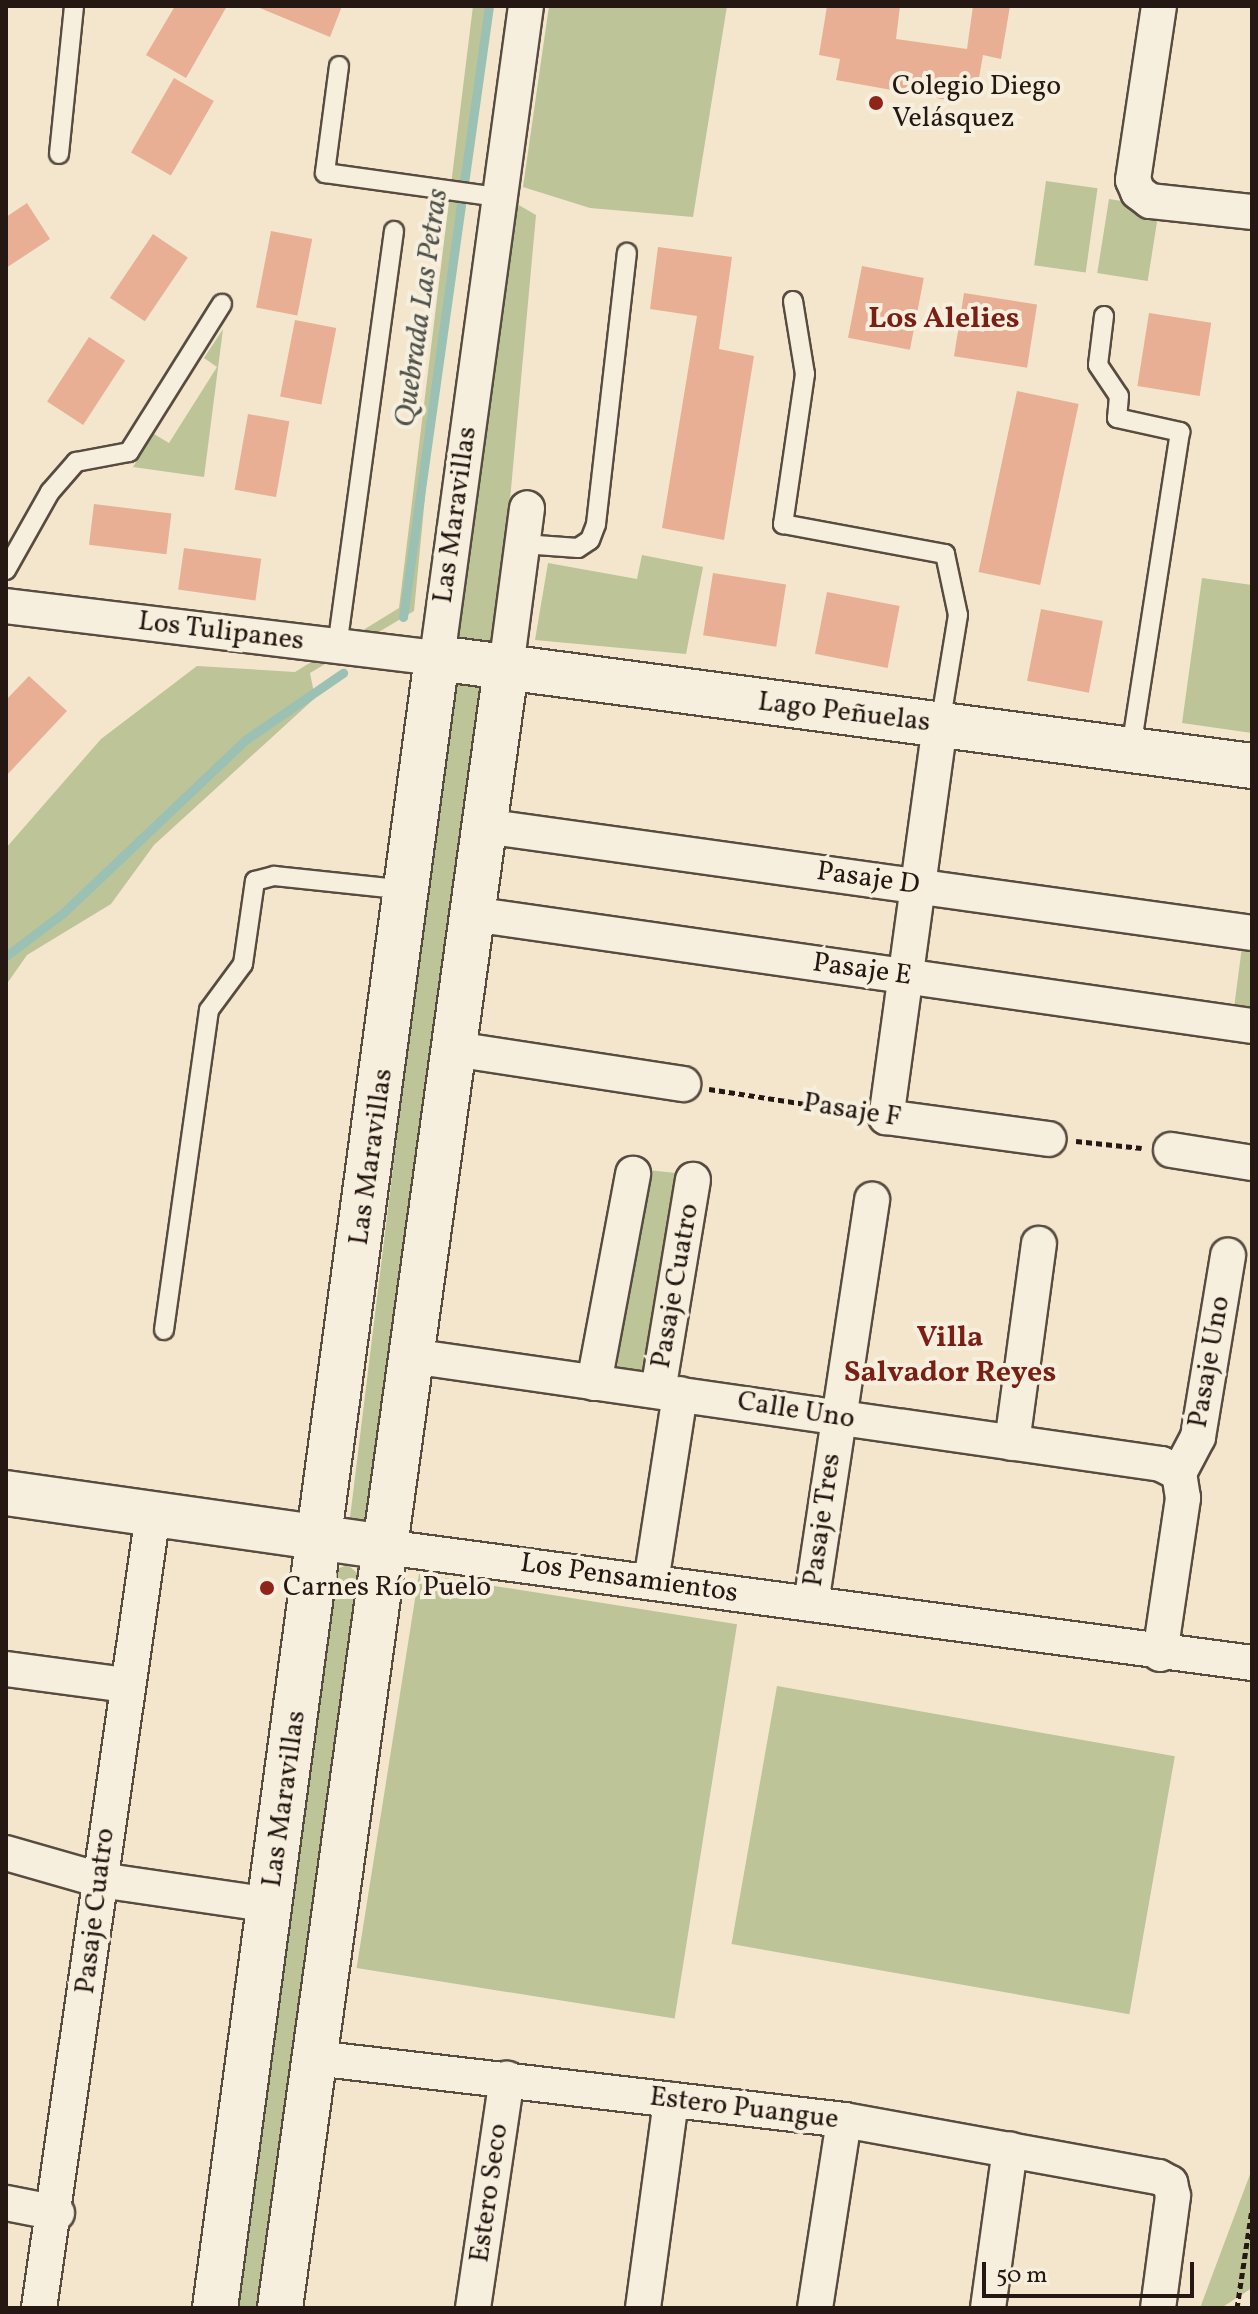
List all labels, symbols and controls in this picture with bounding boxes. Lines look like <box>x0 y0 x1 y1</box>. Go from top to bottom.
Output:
place label: Colegio Diego Velásquez <box>892 70 1061 136</box>
marker: Colegio Diego Velásquez <box>867 94 885 112</box>
water label: Quebrada Las Petras <box>387 186 457 430</box>
district label: Los Alelies <box>868 301 1020 337</box>
street label: Las Maravillas <box>427 425 485 605</box>
street label: Los Tulipanes <box>136 605 306 659</box>
street label: Lago Peñuelas <box>756 686 932 740</box>
street label: Pasaje D <box>814 855 922 903</box>
street label: Pasaje E <box>810 946 914 994</box>
street label: Las Maravillas <box>343 1067 401 1247</box>
street label: Pasaje F <box>801 1087 903 1135</box>
street label: Pasaje Cuatro <box>645 1201 707 1371</box>
street label: Pasaje Uno <box>1182 1293 1238 1431</box>
district label: Villa Salvador Reyes <box>844 1320 1056 1390</box>
street label: Calle Uno <box>735 1385 857 1437</box>
street label: Pasaje Tres <box>797 1451 849 1589</box>
street label: Los Pensamientos <box>518 1547 740 1611</box>
place label: Carnes Río Puelo <box>283 1571 491 1605</box>
marker: Carnes Río Puelo <box>258 1579 276 1597</box>
street label: Las Maravillas <box>256 1709 314 1889</box>
street label: Pasaje Cuatro <box>69 1826 123 1996</box>
street label: Estero Puangue <box>648 2081 840 2137</box>
street label: Estero Seco <box>464 2121 516 2265</box>
scale bar <box>986 2246 1198 2296</box>
text: 50 m <box>996 2259 1048 2293</box>

